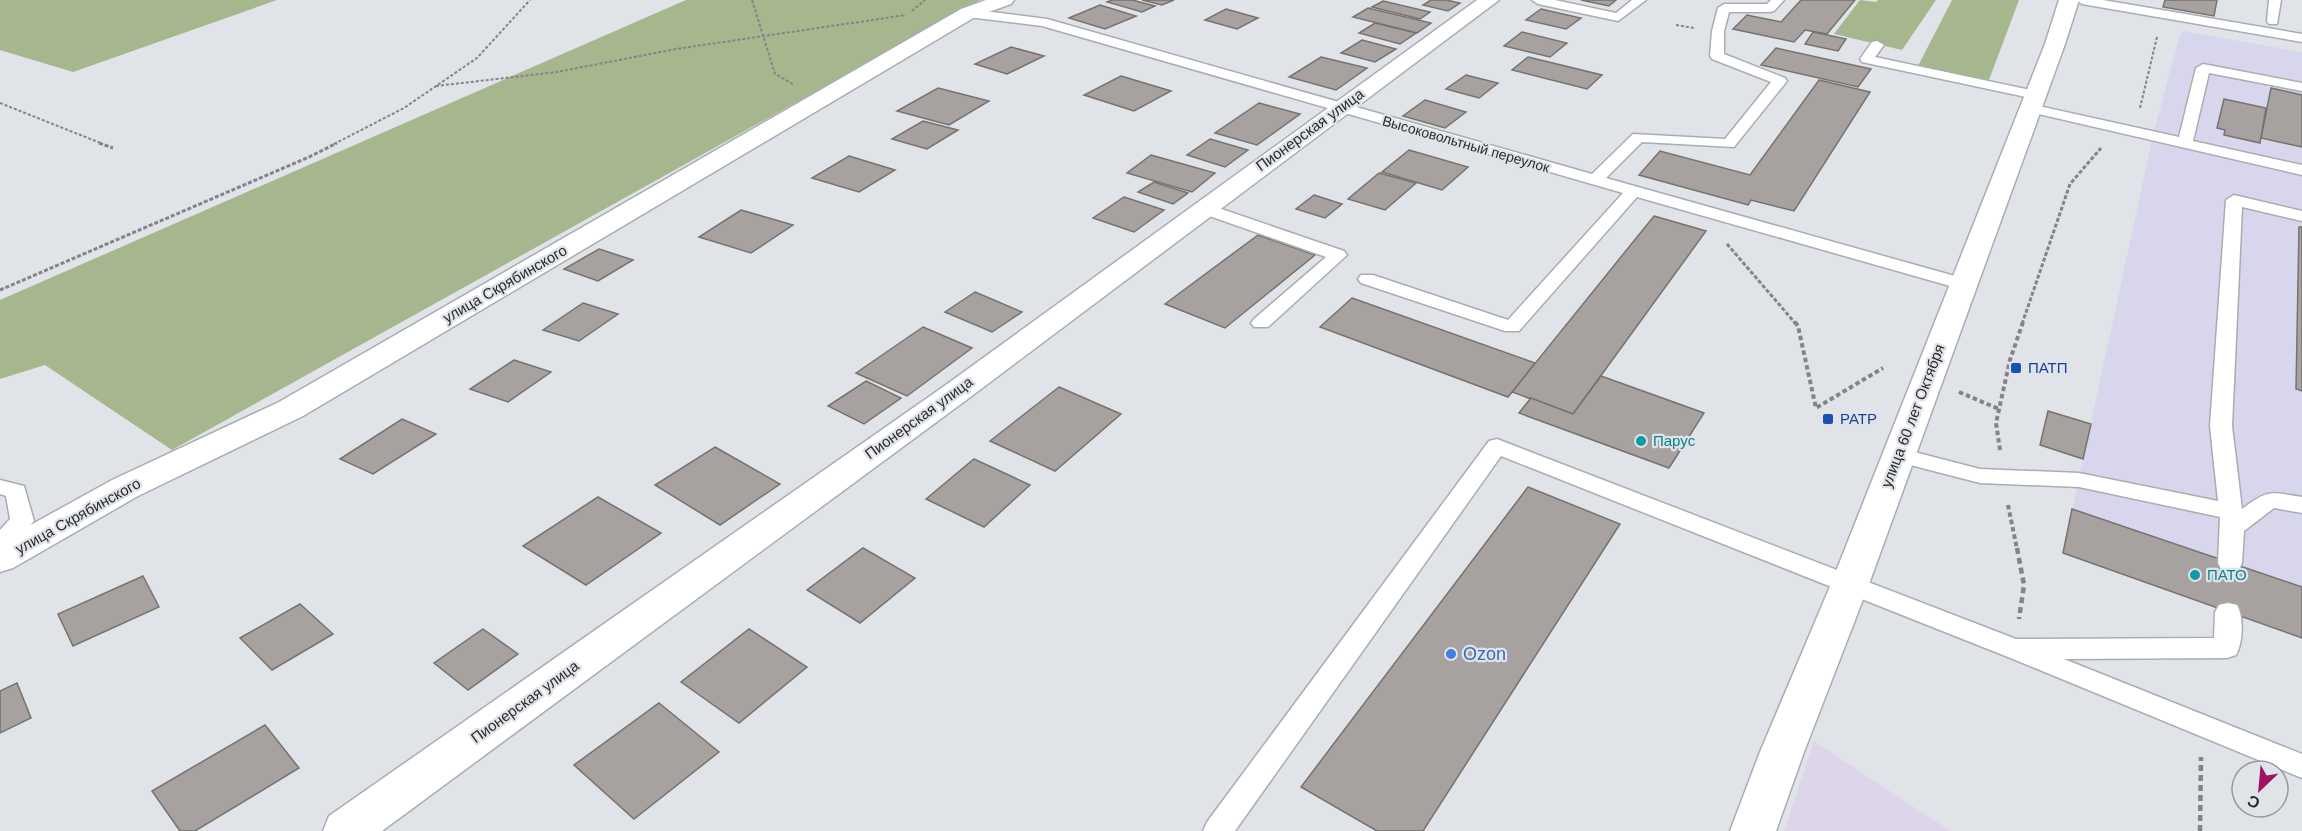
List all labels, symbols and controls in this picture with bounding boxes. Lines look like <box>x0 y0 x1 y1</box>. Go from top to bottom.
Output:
street label: Пионерская улица <box>1253 85 1367 174</box>
street label: Высоковольтный переулок <box>1381 112 1552 176</box>
street label: улица Скрябинского <box>440 241 570 326</box>
street label: улица 60 лет Октября <box>1877 342 1948 490</box>
place label: ПАТП <box>2028 359 2068 376</box>
marker: ПАТП <box>2009 361 2023 375</box>
street label: Пионерская улица <box>862 373 976 462</box>
place label: PATP <box>1840 410 1877 427</box>
marker: PATP <box>1821 412 1835 426</box>
place label: Парус <box>1653 432 1696 449</box>
marker: Парус <box>1634 434 1648 448</box>
street label: улица Скрябинского <box>12 474 143 557</box>
place label: ПАТО <box>2207 566 2247 583</box>
marker: ПАТО <box>2188 568 2202 582</box>
place label: Ozon <box>1463 644 1506 664</box>
marker: Ozon <box>1444 647 1458 661</box>
street label: Пионерская улица <box>468 657 582 746</box>
north arrow <box>2230 759 2290 819</box>
text: С <box>2244 792 2263 812</box>

